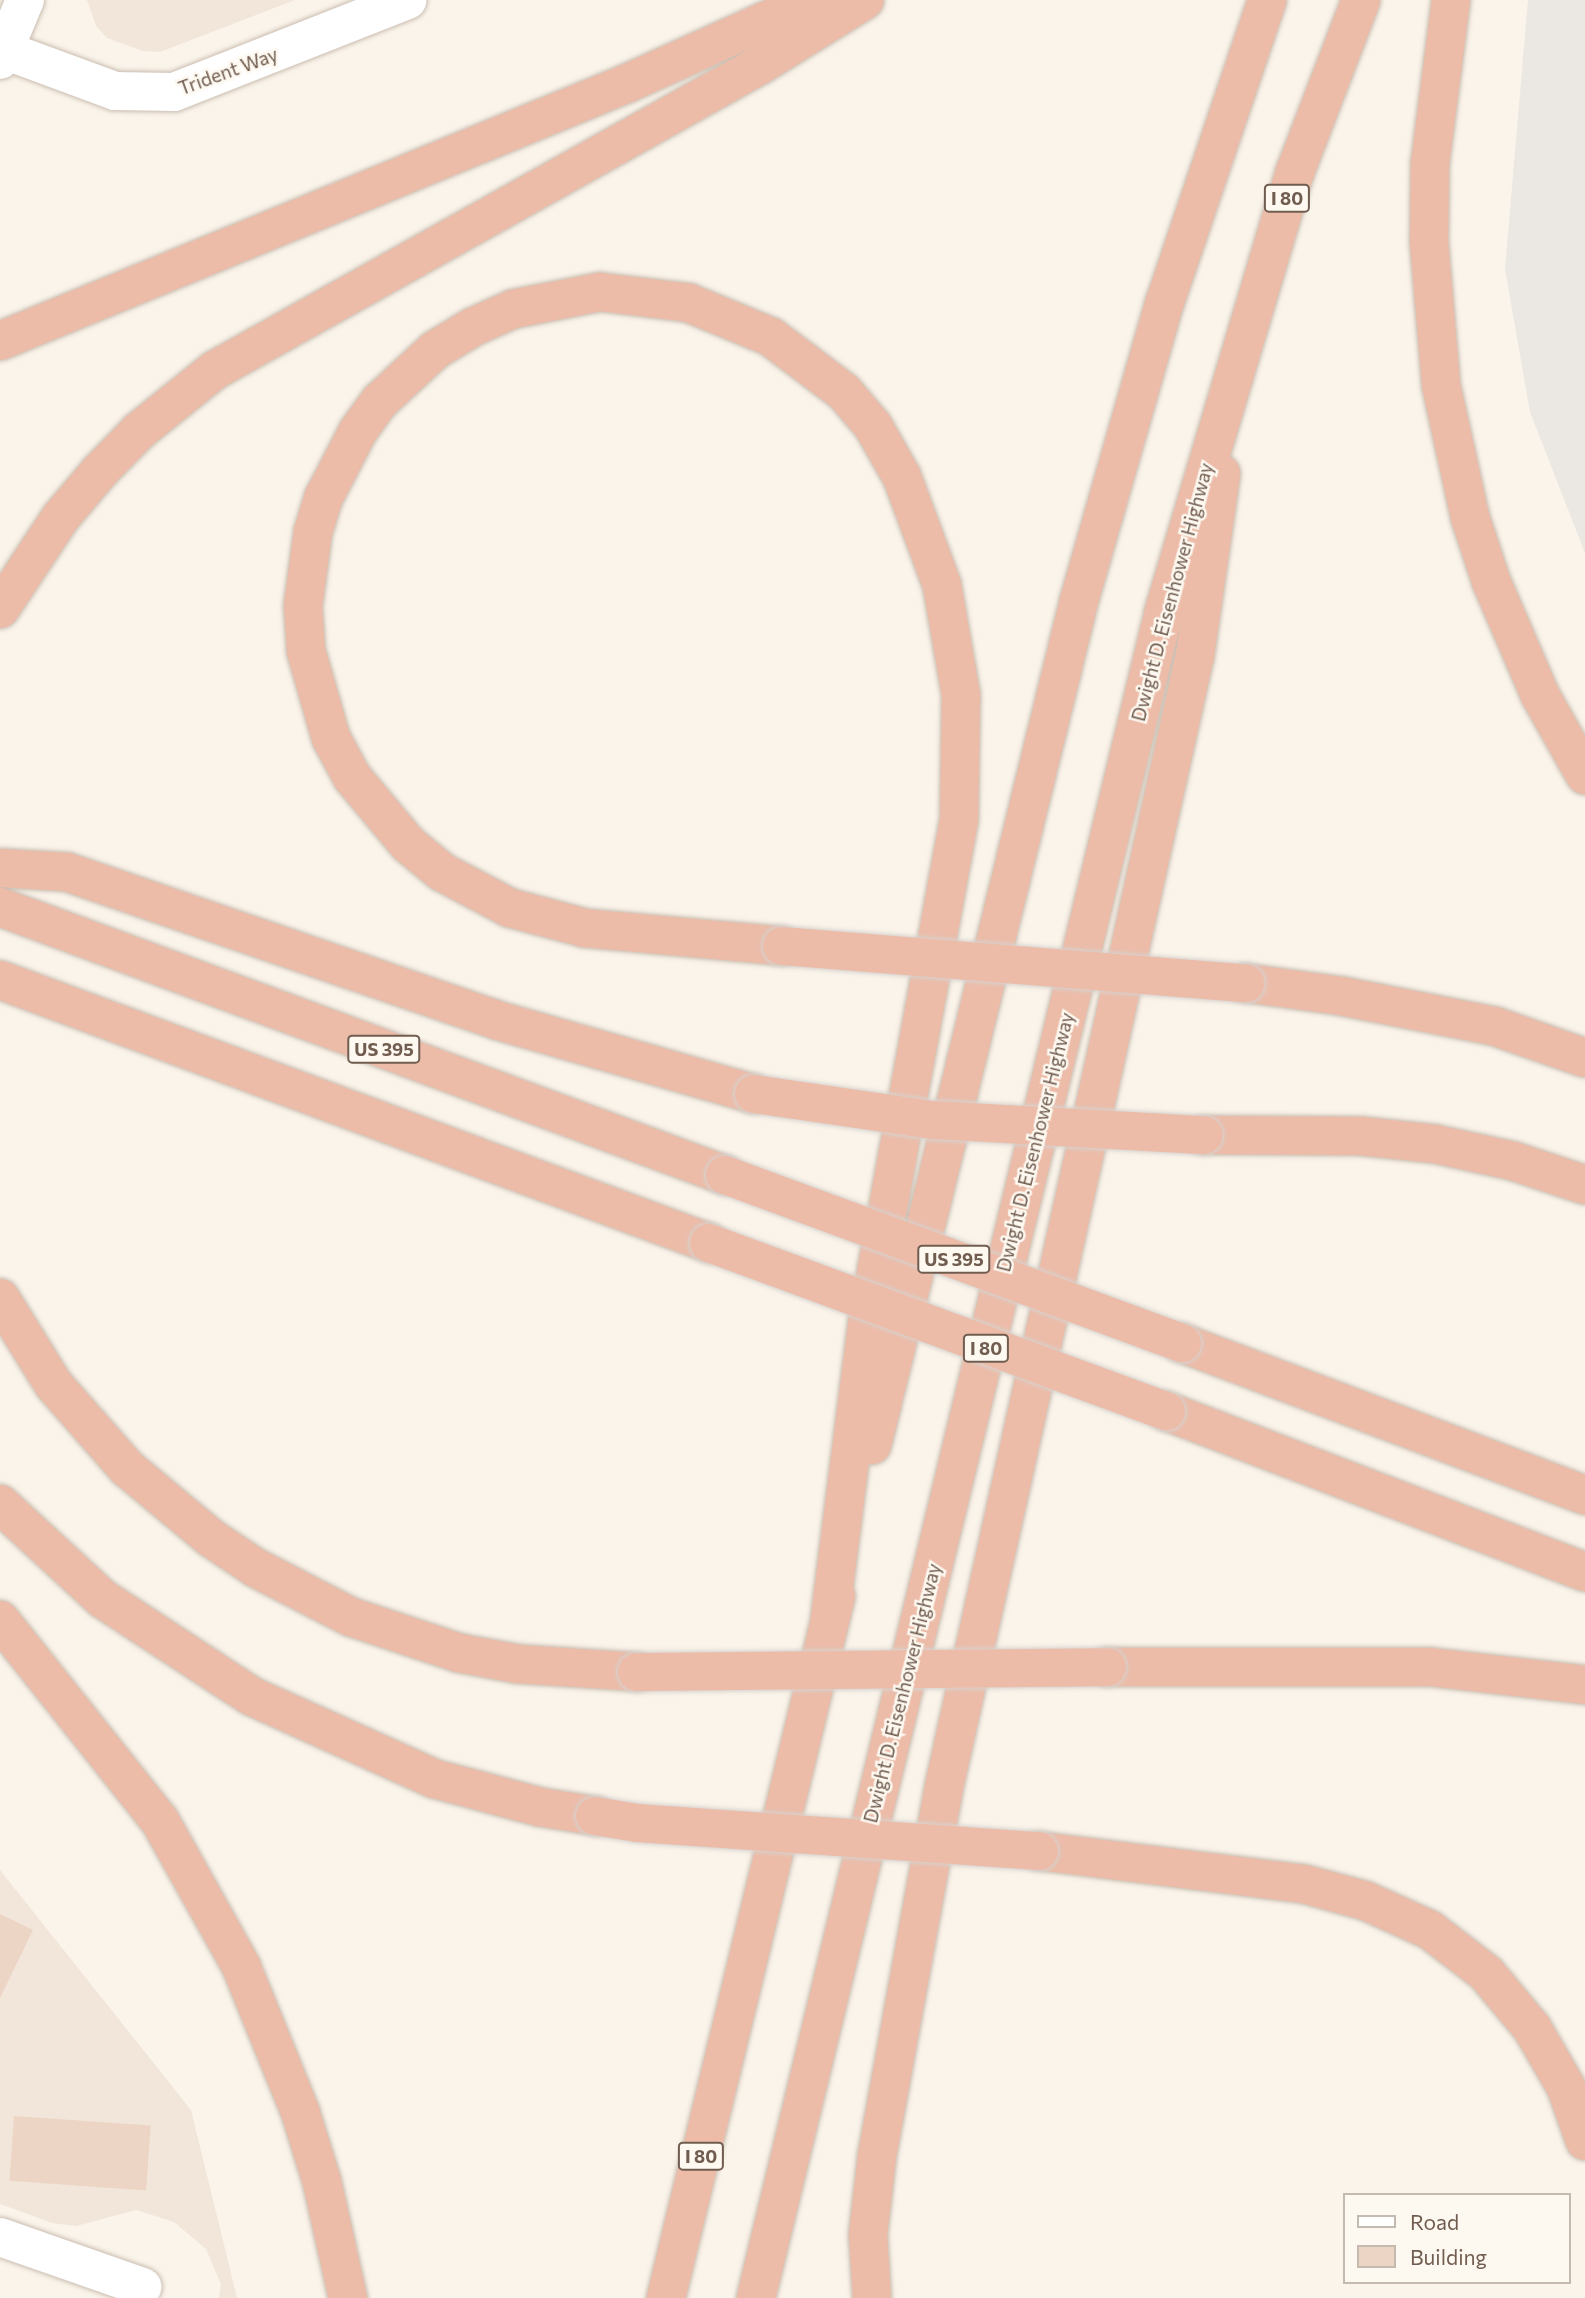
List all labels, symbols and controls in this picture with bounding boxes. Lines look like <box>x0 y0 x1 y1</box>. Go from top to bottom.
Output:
street label: Trident Way <box>175 42 281 100</box>
road number: I 80 <box>1262 183 1312 212</box>
street label: Dwight D. Eisenhower Highway <box>1126 460 1218 724</box>
street label: Dwight D. Eisenhower Highway <box>992 1010 1078 1274</box>
road number: US 395 <box>347 1034 421 1064</box>
road number: US 395 <box>917 1244 991 1274</box>
road number: I 80 <box>962 1334 1010 1363</box>
street label: Dwight D. Eisenhower Highway <box>859 1561 945 1825</box>
road number: I 80 <box>676 2142 726 2170</box>
legend <box>1344 2193 1571 2284</box>
text: Road <box>1410 2209 1459 2234</box>
text: Building <box>1410 2244 1487 2269</box>

